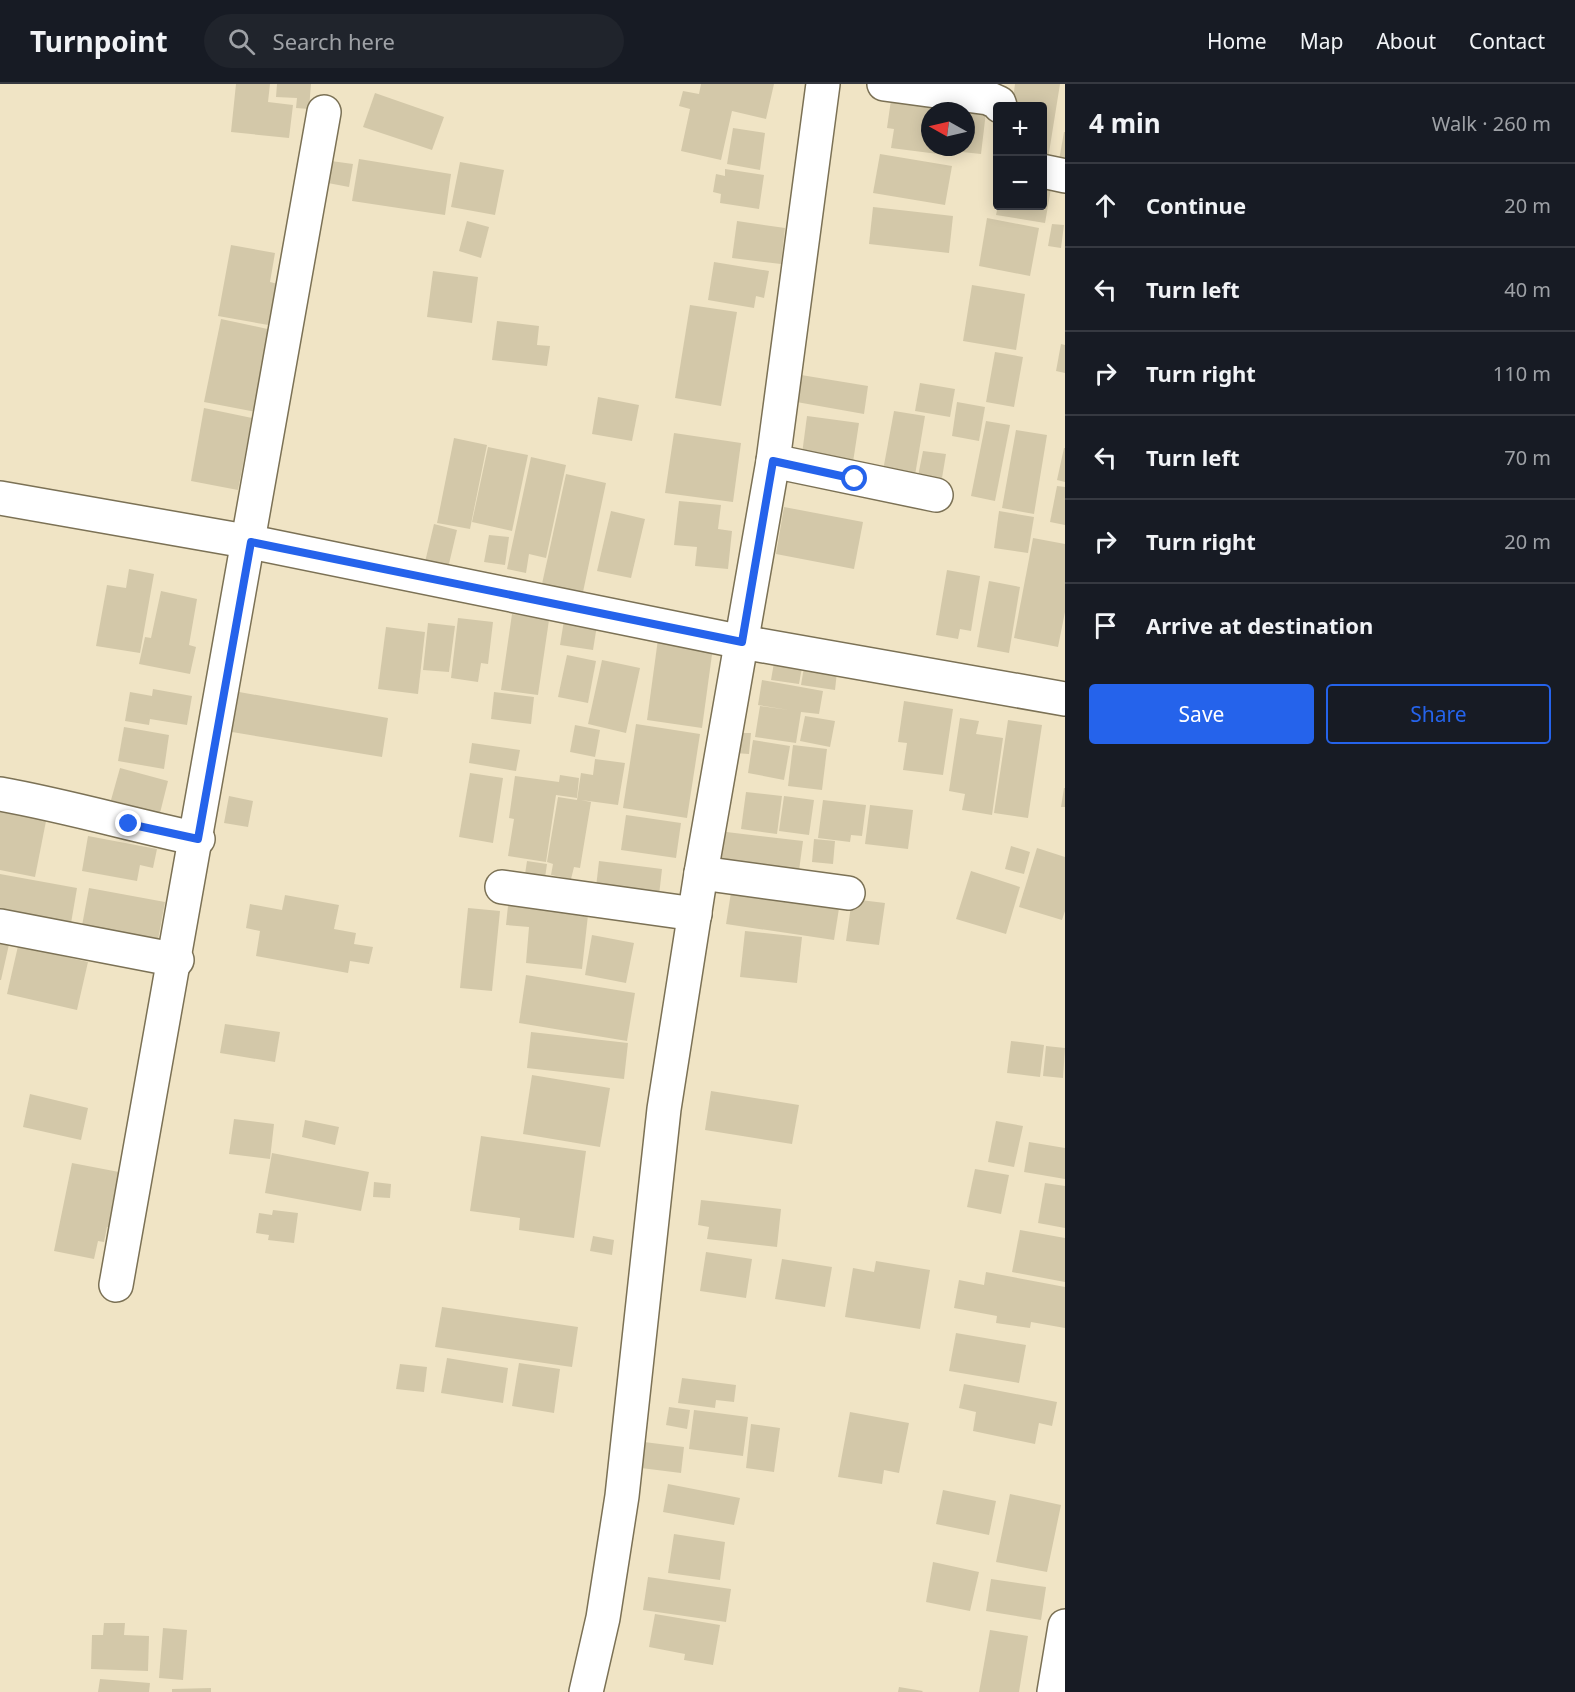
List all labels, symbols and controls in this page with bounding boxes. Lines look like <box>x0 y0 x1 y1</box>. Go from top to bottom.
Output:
search box <box>204 14 624 68</box>
text: Turnpoint <box>30 22 168 60</box>
icon: search <box>225 25 258 58</box>
text: Search here <box>273 26 395 56</box>
text: Home <box>1207 27 1267 55</box>
text: Map <box>1300 27 1343 55</box>
text: About <box>1376 27 1436 55</box>
text: Contact <box>1469 27 1545 55</box>
north arrow <box>921 102 975 156</box>
map controls <box>993 102 1047 210</box>
button: + <box>993 102 1047 156</box>
text: 4 min <box>1089 105 1161 141</box>
text: Walk · 260 m <box>1432 110 1551 137</box>
button: − <box>993 156 1047 210</box>
icon: ahead <box>1089 189 1122 222</box>
text: Continue <box>1146 190 1246 220</box>
text: 20 m <box>1504 192 1551 219</box>
icon: left <box>1089 273 1122 306</box>
text: Turn left <box>1146 274 1240 304</box>
text: 40 m <box>1504 276 1551 303</box>
icon: right <box>1089 357 1122 390</box>
text: Turn right <box>1146 358 1256 388</box>
text: 110 m <box>1493 360 1551 387</box>
icon: left <box>1089 441 1122 474</box>
text: Turn left <box>1146 442 1240 472</box>
text: 70 m <box>1504 444 1551 471</box>
route start <box>841 465 867 491</box>
icon: right <box>1089 525 1122 558</box>
text: Turn right <box>1146 526 1256 556</box>
text: 20 m <box>1504 528 1551 555</box>
icon: arrive <box>1089 609 1122 642</box>
text: Arrive at destination <box>1146 610 1373 640</box>
button: Save <box>1089 684 1314 744</box>
button: Share <box>1326 684 1551 744</box>
route end <box>115 810 141 836</box>

